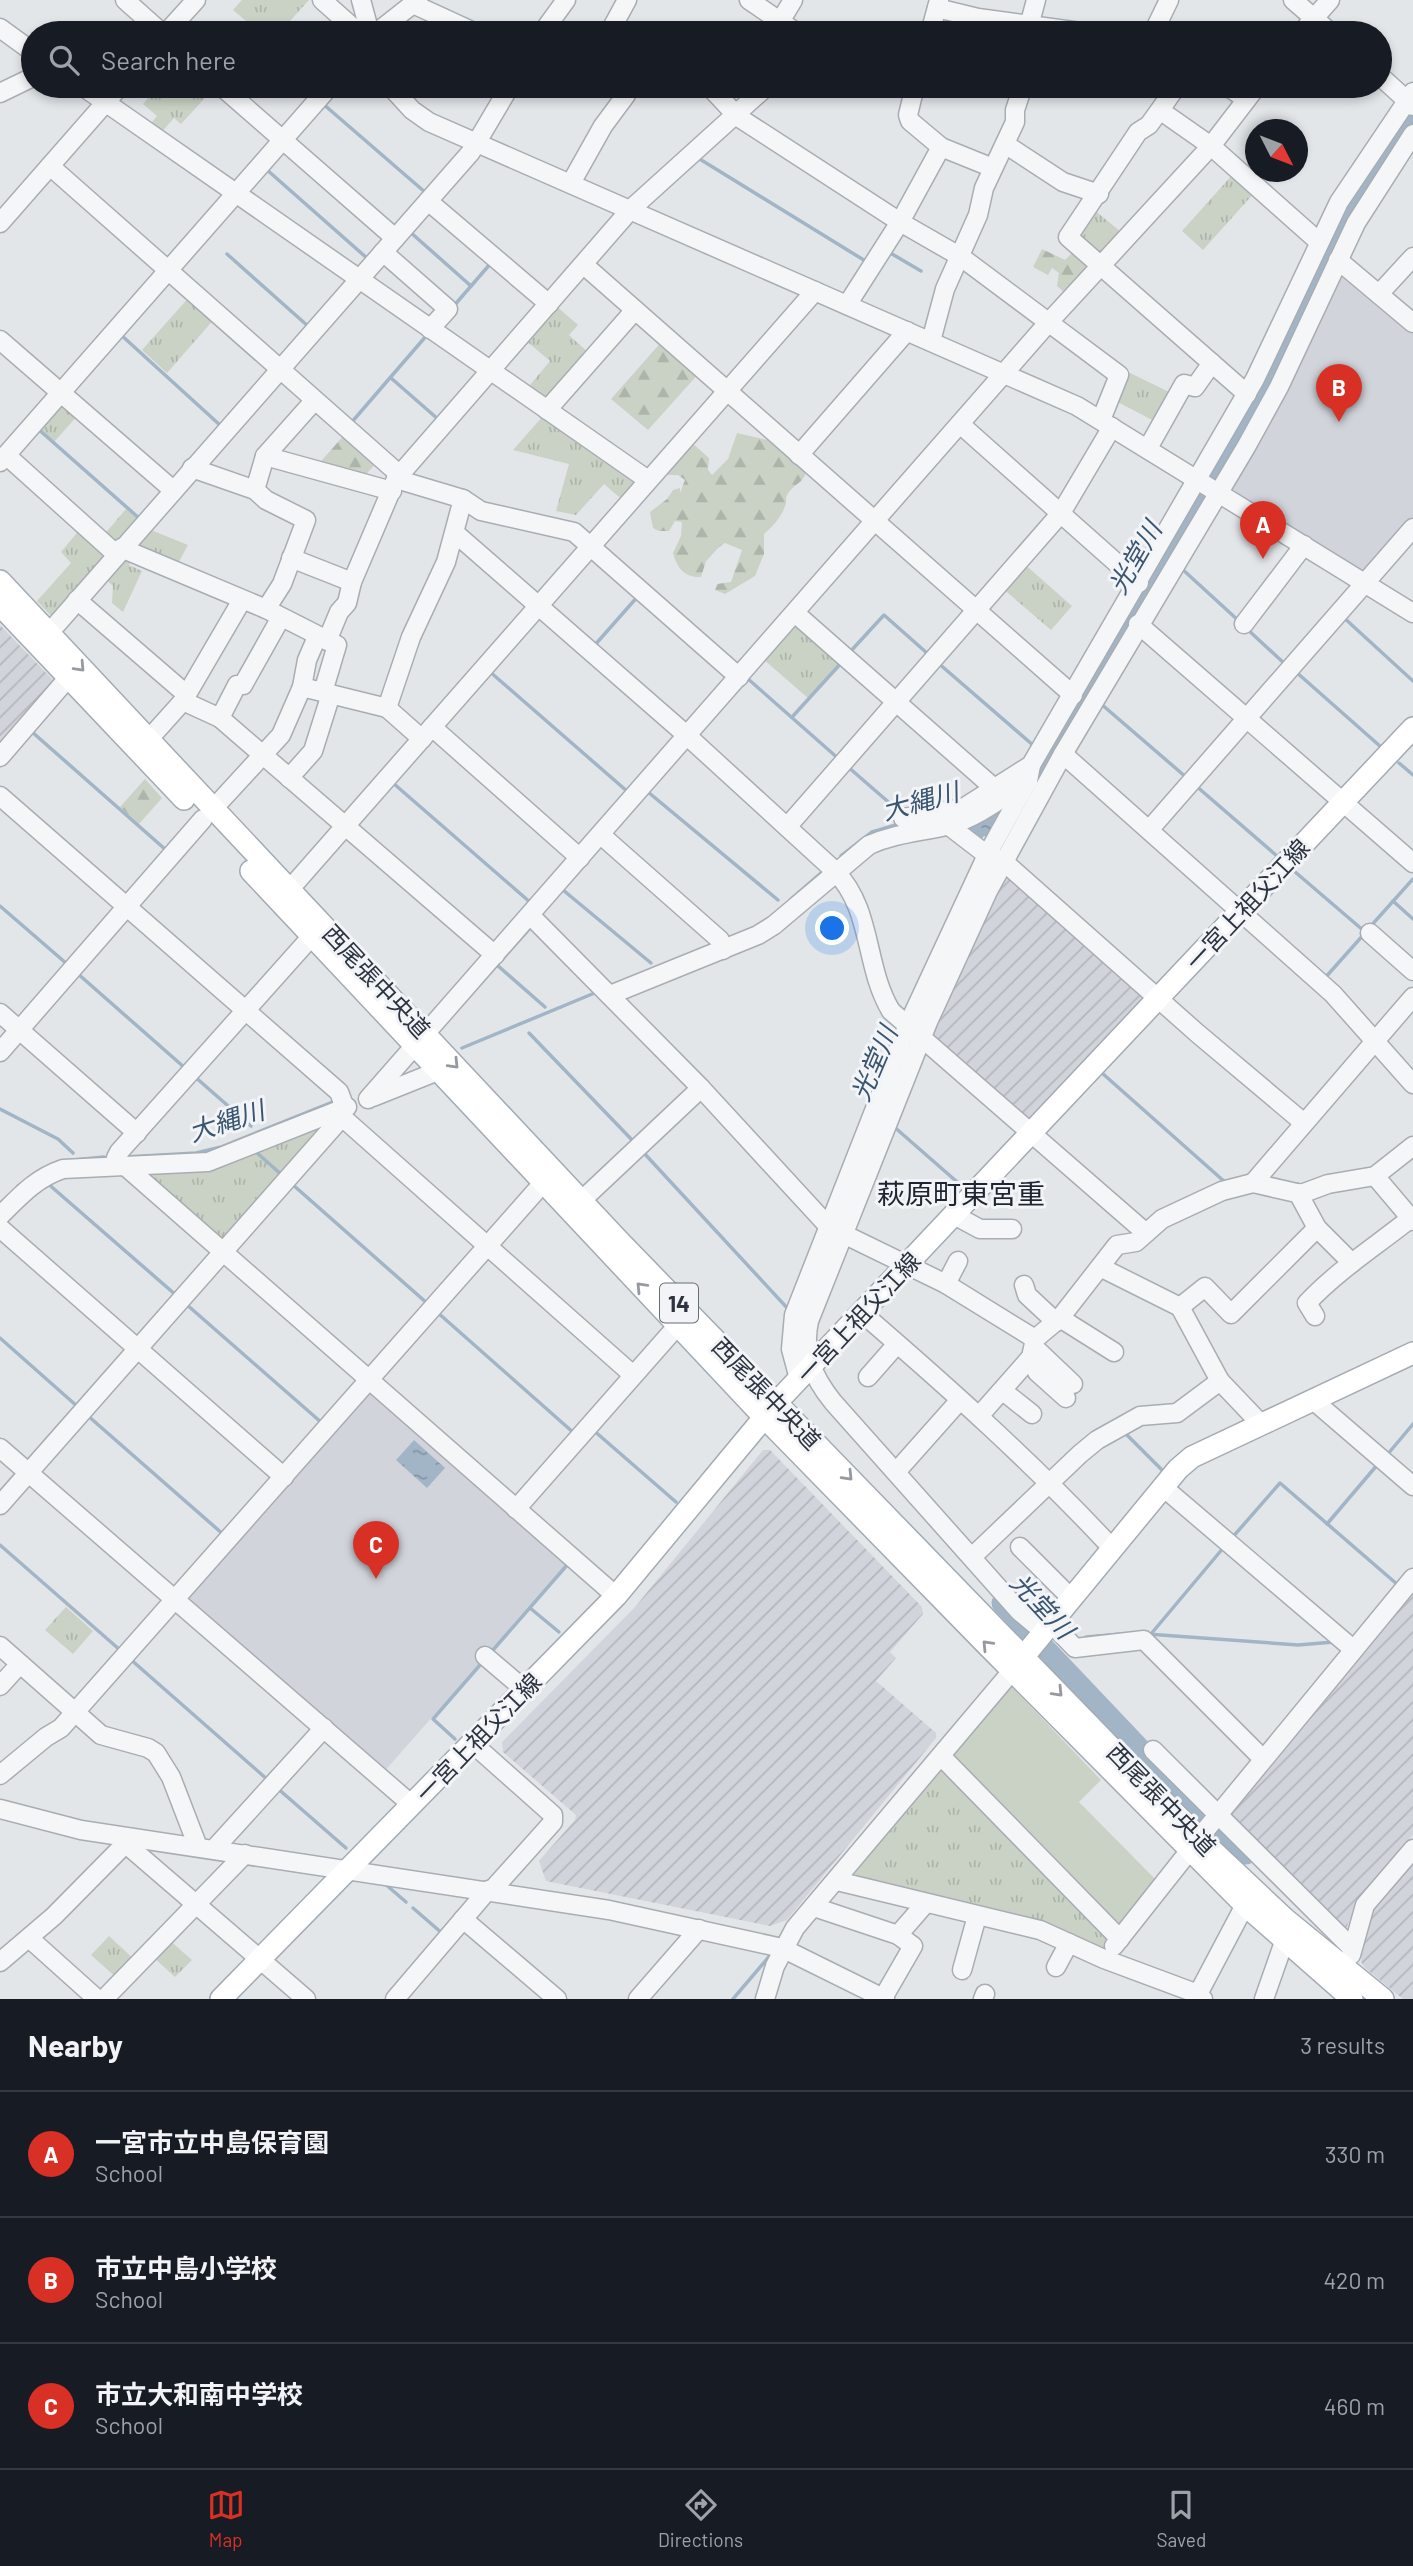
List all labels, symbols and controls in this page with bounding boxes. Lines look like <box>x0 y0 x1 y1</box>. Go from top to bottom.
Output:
search box <box>21 21 1392 98</box>
icon: search <box>45 41 83 79</box>
text: Search here <box>101 44 236 75</box>
north arrow <box>1245 119 1308 182</box>
pin: B <box>1316 364 1362 422</box>
pin: A <box>1240 501 1286 559</box>
water label: 光堂川 <box>1101 513 1168 599</box>
one-way arrow <box>72 658 84 671</box>
water label: 大縄川 <box>878 774 965 825</box>
street label: 一宮上祖父江線 <box>1179 833 1315 975</box>
your location <box>815 911 849 945</box>
street label: 西尾張中央道 <box>317 918 437 1044</box>
water label: 光堂川 <box>843 1018 904 1105</box>
one-way arrow <box>446 1056 459 1069</box>
water label: 大縄川 <box>184 1092 271 1147</box>
district label: 萩原町東宮重 <box>877 1176 1045 1210</box>
street label: 一宮上祖父江線 <box>790 1246 926 1388</box>
one-way arrow <box>637 1282 650 1295</box>
road number: 14 <box>660 1284 698 1322</box>
street label: 西尾張中央道 <box>707 1331 827 1455</box>
one-way arrow <box>840 1468 853 1481</box>
pin: C <box>353 1521 399 1579</box>
water label: 光堂川 <box>1005 1566 1083 1646</box>
one-way arrow <box>982 1640 995 1653</box>
street label: 一宮上祖父江線 <box>409 1667 547 1807</box>
one-way arrow <box>1050 1684 1063 1697</box>
street label: 西尾張中央道 <box>1102 1737 1222 1861</box>
text: Nearby <box>28 2027 123 2063</box>
text: 3 results <box>1300 2031 1385 2059</box>
text: 一宮市立中島保育園 <box>95 2126 329 2157</box>
text: A <box>43 2140 59 2168</box>
text: 330 m <box>1325 2140 1385 2168</box>
text: School <box>95 2159 163 2187</box>
text: 市立中島小学校 <box>95 2252 277 2283</box>
text: B <box>44 2266 58 2294</box>
text: 420 m <box>1323 2266 1385 2294</box>
text: School <box>95 2285 163 2313</box>
text: 市立大和南中学校 <box>95 2378 303 2409</box>
text: C <box>44 2392 58 2420</box>
text: 460 m <box>1324 2392 1385 2420</box>
text: School <box>95 2411 163 2439</box>
tab: Map <box>207 2486 245 2551</box>
tab: Directions <box>658 2486 743 2551</box>
tab: Saved <box>1156 2486 1206 2551</box>

